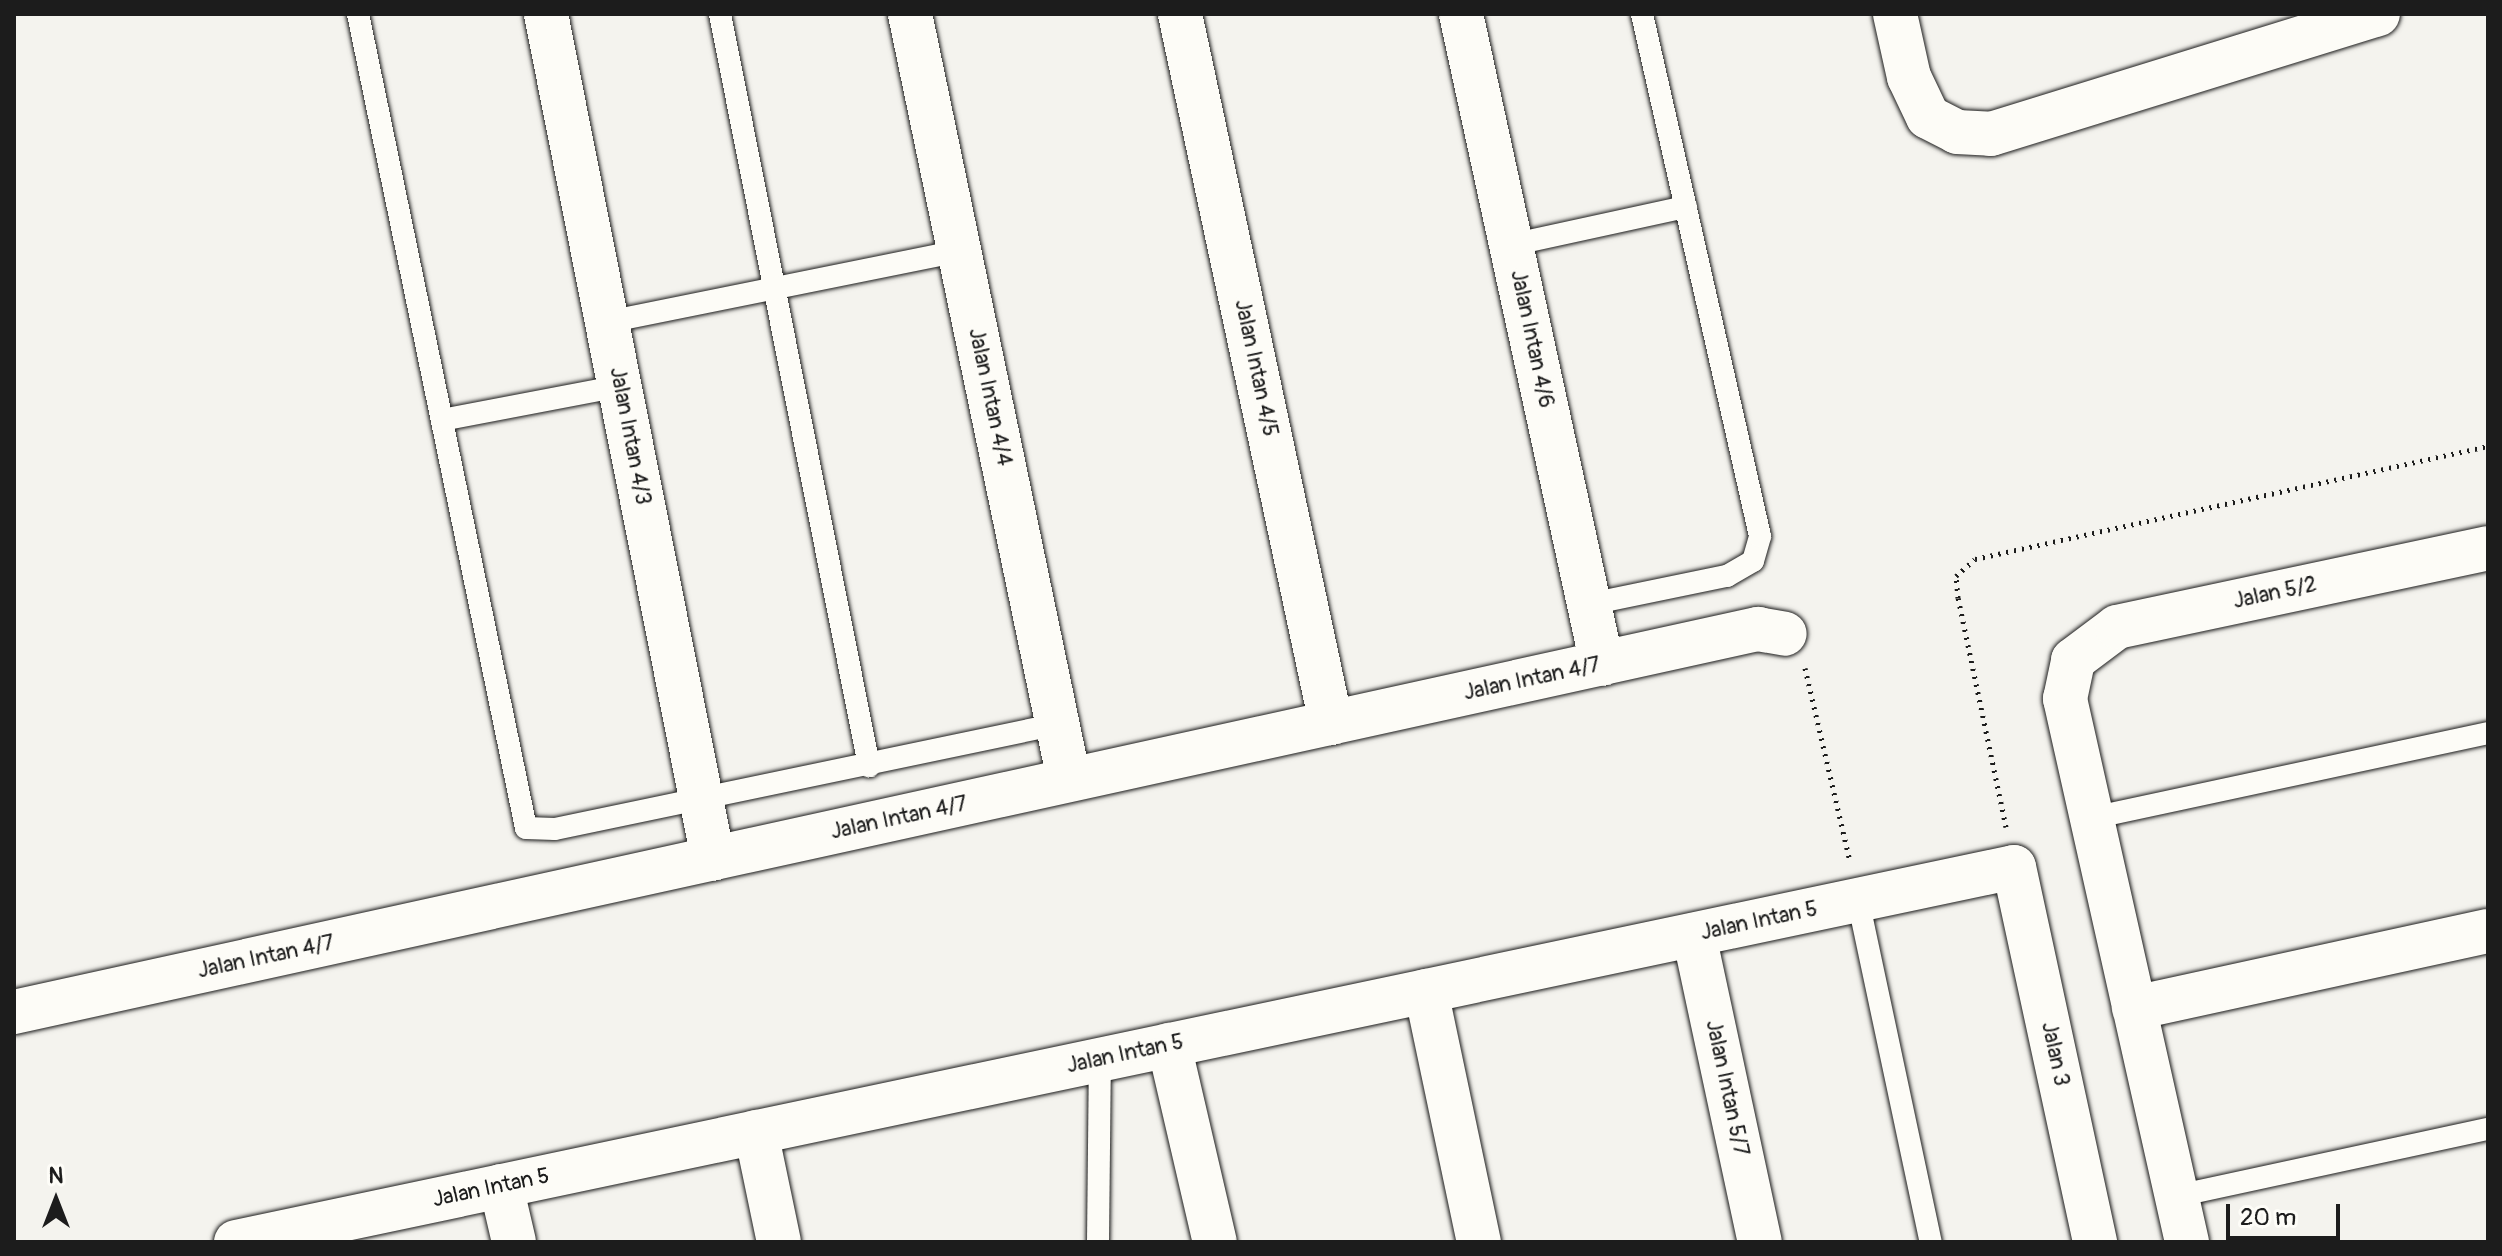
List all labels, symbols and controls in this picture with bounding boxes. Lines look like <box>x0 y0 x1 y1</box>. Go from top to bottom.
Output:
street label: Jalan Intan 4/6 <box>1504 268 1560 410</box>
street label: Jalan Intan 4/5 <box>1229 297 1283 439</box>
street label: Jalan Intan 4/4 <box>963 326 1017 468</box>
street label: Jalan Intan 4/3 <box>604 365 656 507</box>
street label: Jalan 5/2 <box>2231 571 2319 615</box>
street label: Jalan Intan 4/7 <box>1461 652 1603 706</box>
street label: Jalan Intan 4/7 <box>828 791 970 845</box>
street label: Jalan Intan 5 <box>1698 896 1820 946</box>
street label: Jalan Intan 4/7 <box>195 930 337 984</box>
street label: Jalan Intan 5/7 <box>1700 1018 1754 1158</box>
street label: Jalan 3 <box>2035 1019 2075 1089</box>
street label: Jalan Intan 5 <box>1064 1029 1186 1079</box>
north arrow <box>16 1160 96 1240</box>
text: N <box>49 1162 63 1190</box>
street label: Jalan Intan 5 <box>430 1163 552 1213</box>
scale bar <box>2230 1188 2344 1238</box>
text: 20 m <box>2240 1203 2296 1232</box>

